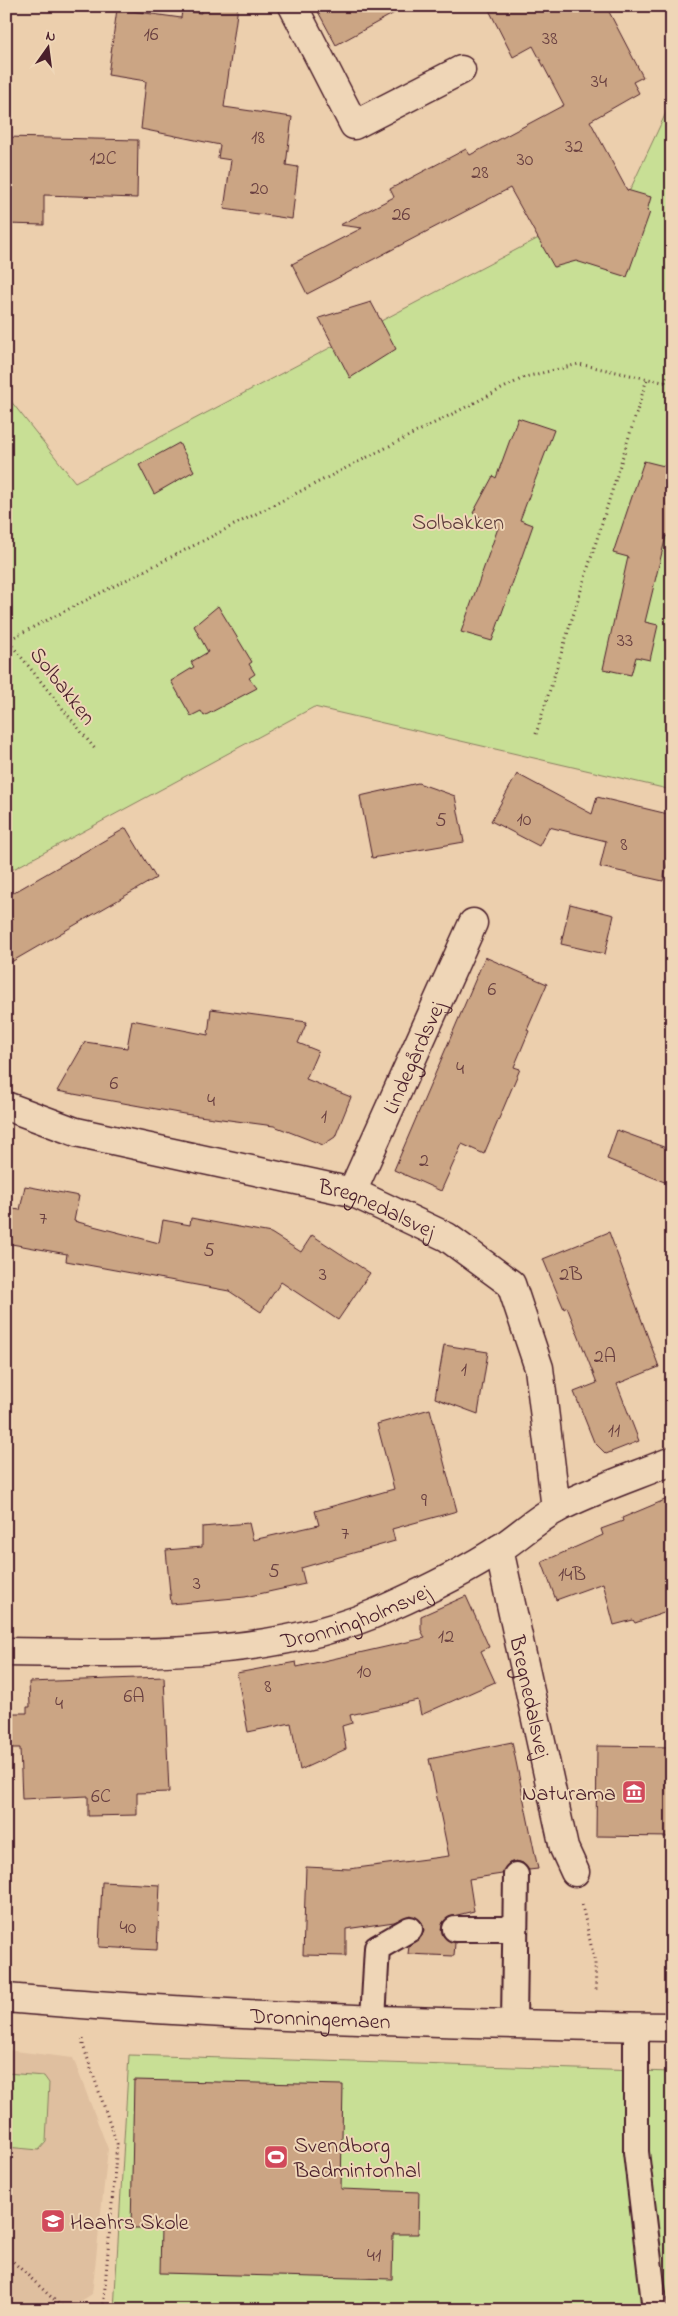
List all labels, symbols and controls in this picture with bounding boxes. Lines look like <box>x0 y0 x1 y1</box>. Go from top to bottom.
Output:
house number: 16 <box>143 21 159 50</box>
north arrow <box>22 22 72 72</box>
house number: 38 <box>542 25 558 54</box>
text: N <box>44 26 58 48</box>
house number: 34 <box>591 68 607 97</box>
house number: 18 <box>251 124 265 153</box>
house number: 32 <box>565 133 583 162</box>
house number: 12C <box>89 145 117 174</box>
house number: 30 <box>517 146 534 175</box>
house number: 28 <box>471 159 489 188</box>
house number: 20 <box>250 175 269 204</box>
house number: 26 <box>392 201 411 230</box>
park label: Solbakken <box>412 508 504 540</box>
house number: 33 <box>617 627 633 656</box>
street label: Solbakken <box>21 641 103 733</box>
house number: 10 <box>517 806 532 835</box>
house number: 5 <box>435 807 447 836</box>
house number: 8 <box>620 831 628 860</box>
house number: 6 <box>488 976 497 1005</box>
street label: Lindegårdsvej <box>376 996 455 1120</box>
house number: 4 <box>456 1055 464 1084</box>
house number: 6 <box>110 1070 119 1099</box>
house number: 4 <box>207 1087 215 1116</box>
house number: 1 <box>321 1103 327 1132</box>
house number: 2 <box>419 1147 429 1176</box>
street label: Bregnedalsvej <box>314 1172 441 1248</box>
house number: 7 <box>39 1205 47 1234</box>
house number: 5 <box>203 1237 215 1266</box>
house number: 3 <box>319 1261 327 1290</box>
house number: 2B <box>559 1261 583 1290</box>
house number: 2A <box>594 1343 616 1372</box>
house number: 1 <box>461 1356 467 1385</box>
house number: 11 <box>608 1417 620 1446</box>
house number: 9 <box>421 1487 427 1516</box>
house number: 7 <box>341 1520 349 1549</box>
house number: 5 <box>268 1558 280 1587</box>
house number: 14B <box>558 1561 586 1590</box>
house number: 3 <box>193 1570 201 1599</box>
street label: Dronningholmsvej <box>277 1577 437 1659</box>
house number: 12 <box>438 1623 454 1652</box>
street label: Bregnedalsvej <box>499 1632 557 1762</box>
house number: 10 <box>357 1658 372 1687</box>
house number: 8 <box>264 1673 272 1702</box>
house number: 6A <box>123 1683 145 1712</box>
house number: 4 <box>55 1690 63 1719</box>
place label: Naturama <box>522 1779 616 1811</box>
museum icon: Naturama <box>621 1779 647 1805</box>
house number: 6C <box>91 1783 111 1812</box>
house number: 40 <box>120 1914 137 1943</box>
street label: Dronningemaen <box>248 2001 391 2039</box>
place label: Svendborg Badmintonhal <box>293 2131 421 2188</box>
sports icon: Svendborg Badmintonhal <box>263 2144 289 2170</box>
school or university icon: Haahrs Skole <box>40 2208 66 2234</box>
place label: Haahrs Skole <box>70 2208 189 2240</box>
house number: 41 <box>367 2242 381 2271</box>

